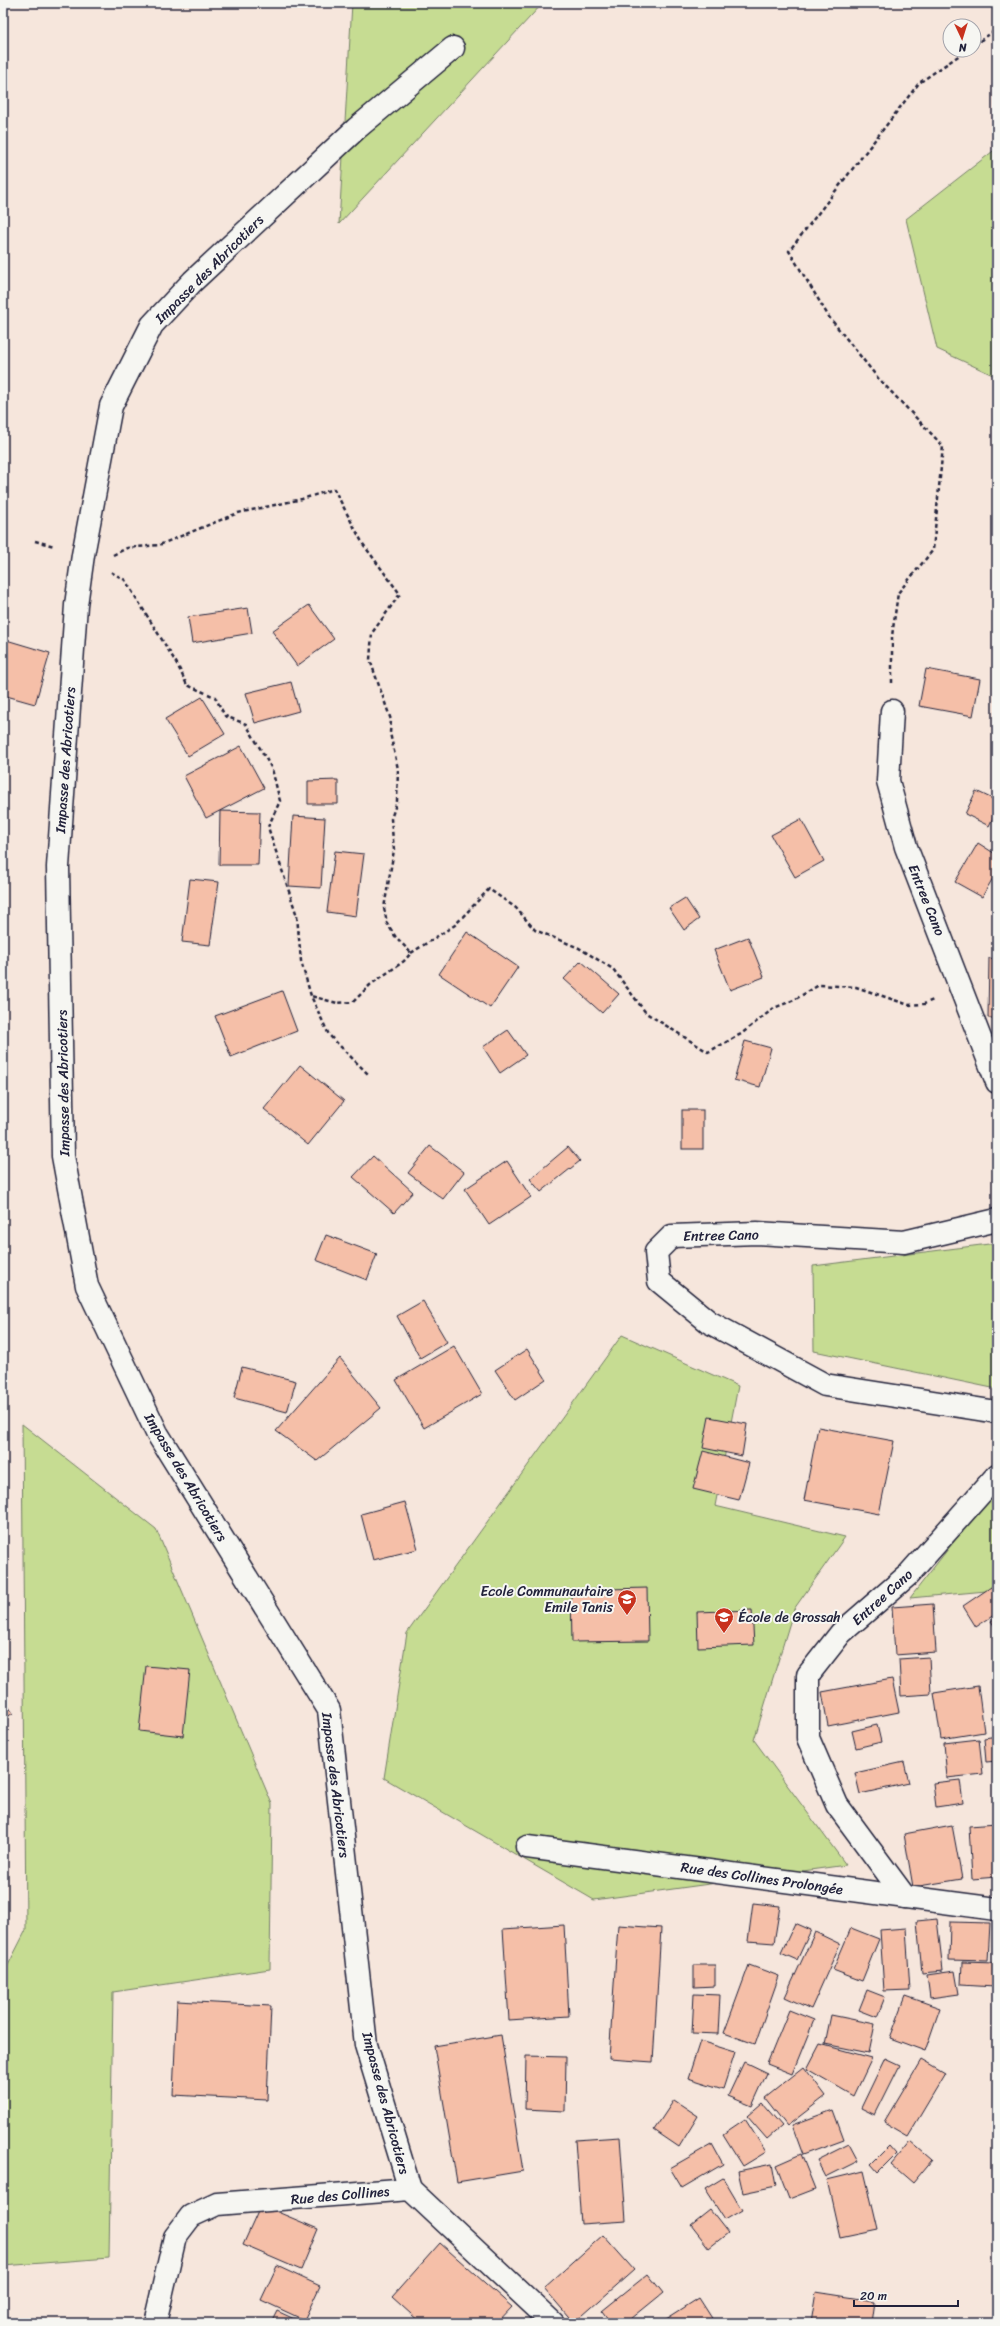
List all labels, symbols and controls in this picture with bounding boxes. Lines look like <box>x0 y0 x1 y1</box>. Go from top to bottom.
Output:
north arrow <box>942 18 982 58</box>
text: N <box>958 38 968 57</box>
street label: Impasse des Abricotiers <box>148 209 270 331</box>
street label: Impasse des Abricotiers <box>48 686 83 835</box>
street label: Entree Cano <box>901 860 952 940</box>
street label: Impasse des Abricotiers <box>50 1009 77 1157</box>
street label: Entree Cano <box>683 1222 759 1249</box>
street label: Impasse des Abricotiers <box>137 1407 234 1547</box>
street label: Entree Cano <box>846 1563 919 1632</box>
place label: Ecole Communautaire Emile Tanis <box>481 1579 614 1620</box>
school or university icon: Ecole Communautaire Emile Tanis <box>616 1588 638 1616</box>
place label: École de Grossah <box>738 1605 841 1630</box>
school or university icon: École de Grossah <box>713 1606 735 1634</box>
street label: Impasse des Abricotiers <box>314 1710 357 1860</box>
street label: Rue des Collines Prolongée <box>679 1855 845 1902</box>
street label: Impasse des Abricotiers <box>354 2028 417 2177</box>
street label: Rue des Collines <box>290 2179 391 2212</box>
scale bar <box>854 2282 958 2308</box>
text: 20 m <box>860 2285 887 2307</box>

